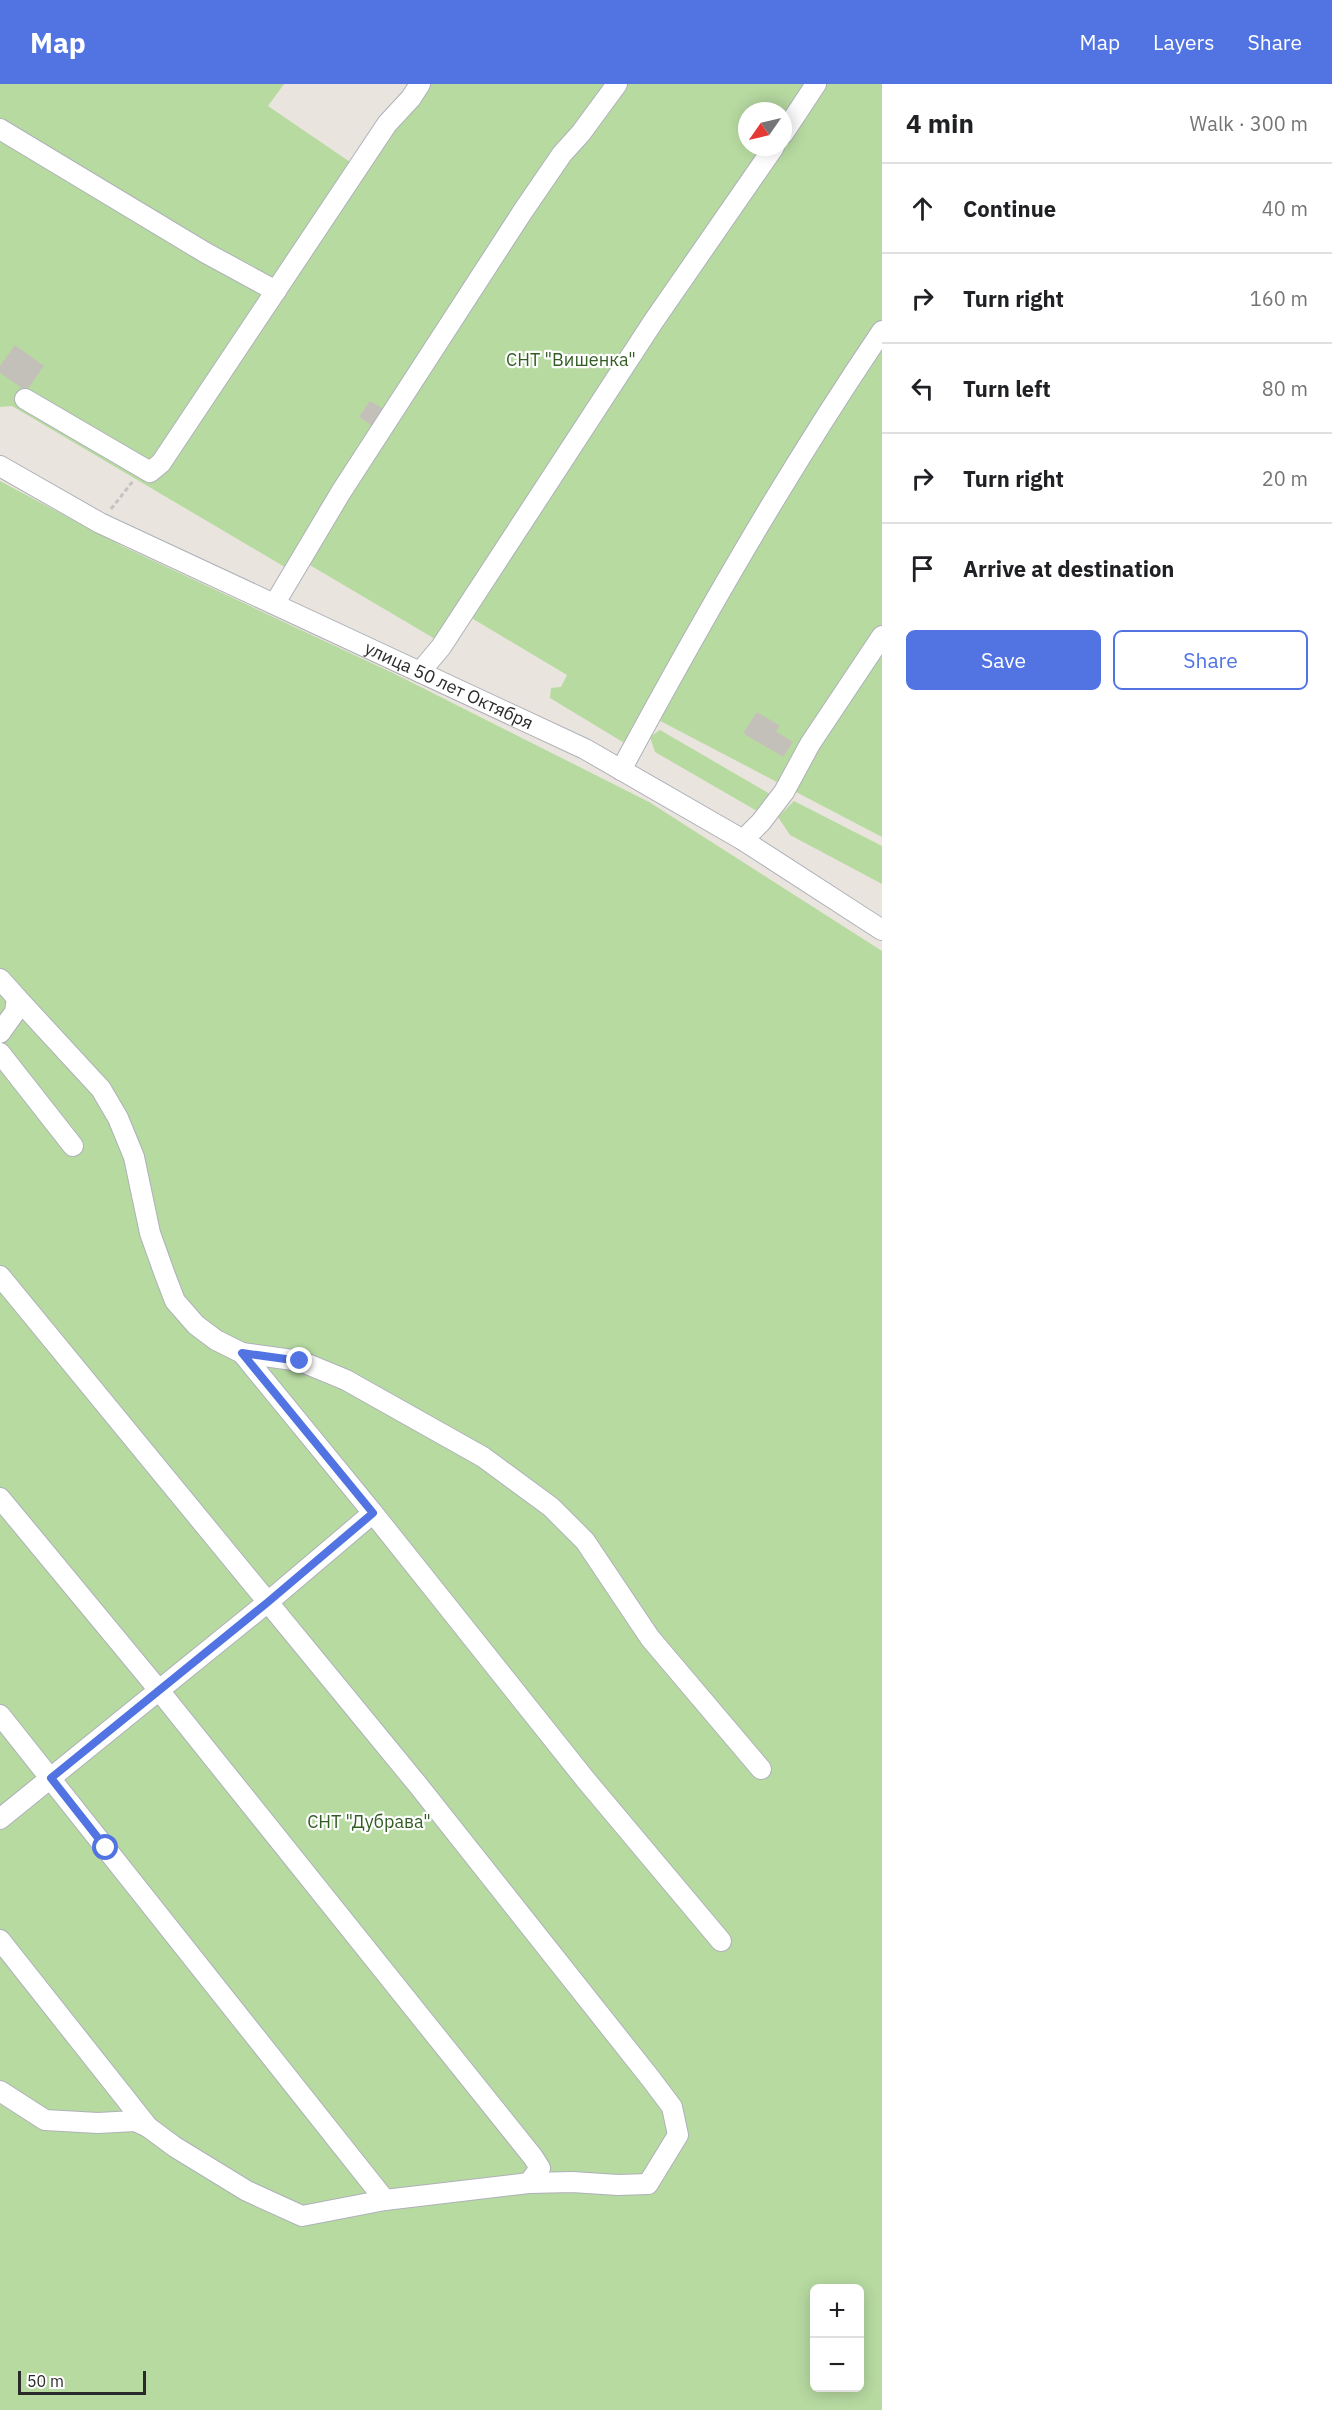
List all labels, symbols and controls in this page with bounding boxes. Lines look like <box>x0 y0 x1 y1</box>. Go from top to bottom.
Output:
text: Map <box>30 24 86 61</box>
text: Map <box>1080 28 1120 56</box>
text: Layers <box>1153 28 1215 56</box>
text: Share <box>1248 28 1302 56</box>
north arrow <box>738 102 792 156</box>
text: 4 min <box>906 106 974 140</box>
text: Walk · 300 m <box>1190 110 1308 137</box>
icon: ahead <box>906 192 939 225</box>
text: Continue <box>963 194 1056 223</box>
text: 40 m <box>1262 195 1308 222</box>
icon: right <box>906 282 939 315</box>
text: Turn right <box>963 284 1064 313</box>
text: 160 m <box>1250 285 1308 312</box>
park label: СНТ "Вишенка" <box>506 348 636 371</box>
icon: left <box>906 372 939 405</box>
text: Turn left <box>963 374 1051 403</box>
text: 80 m <box>1262 375 1308 402</box>
icon: right <box>906 462 939 495</box>
text: Turn right <box>963 464 1064 493</box>
text: 20 m <box>1262 465 1308 492</box>
icon: arrive <box>906 552 939 585</box>
text: Arrive at destination <box>963 554 1174 583</box>
button: Save <box>906 630 1101 690</box>
button: Share <box>1113 630 1308 690</box>
street label: улица 50 лет Октября <box>361 636 537 734</box>
route end <box>286 1347 312 1373</box>
park label: СНТ "Дубрава" <box>307 1810 431 1833</box>
route start <box>92 1834 118 1860</box>
map controls <box>810 2284 864 2392</box>
button: + <box>810 2284 864 2338</box>
button: − <box>810 2338 864 2392</box>
scale bar <box>18 2368 146 2396</box>
text: 50 m <box>27 2371 64 2391</box>

